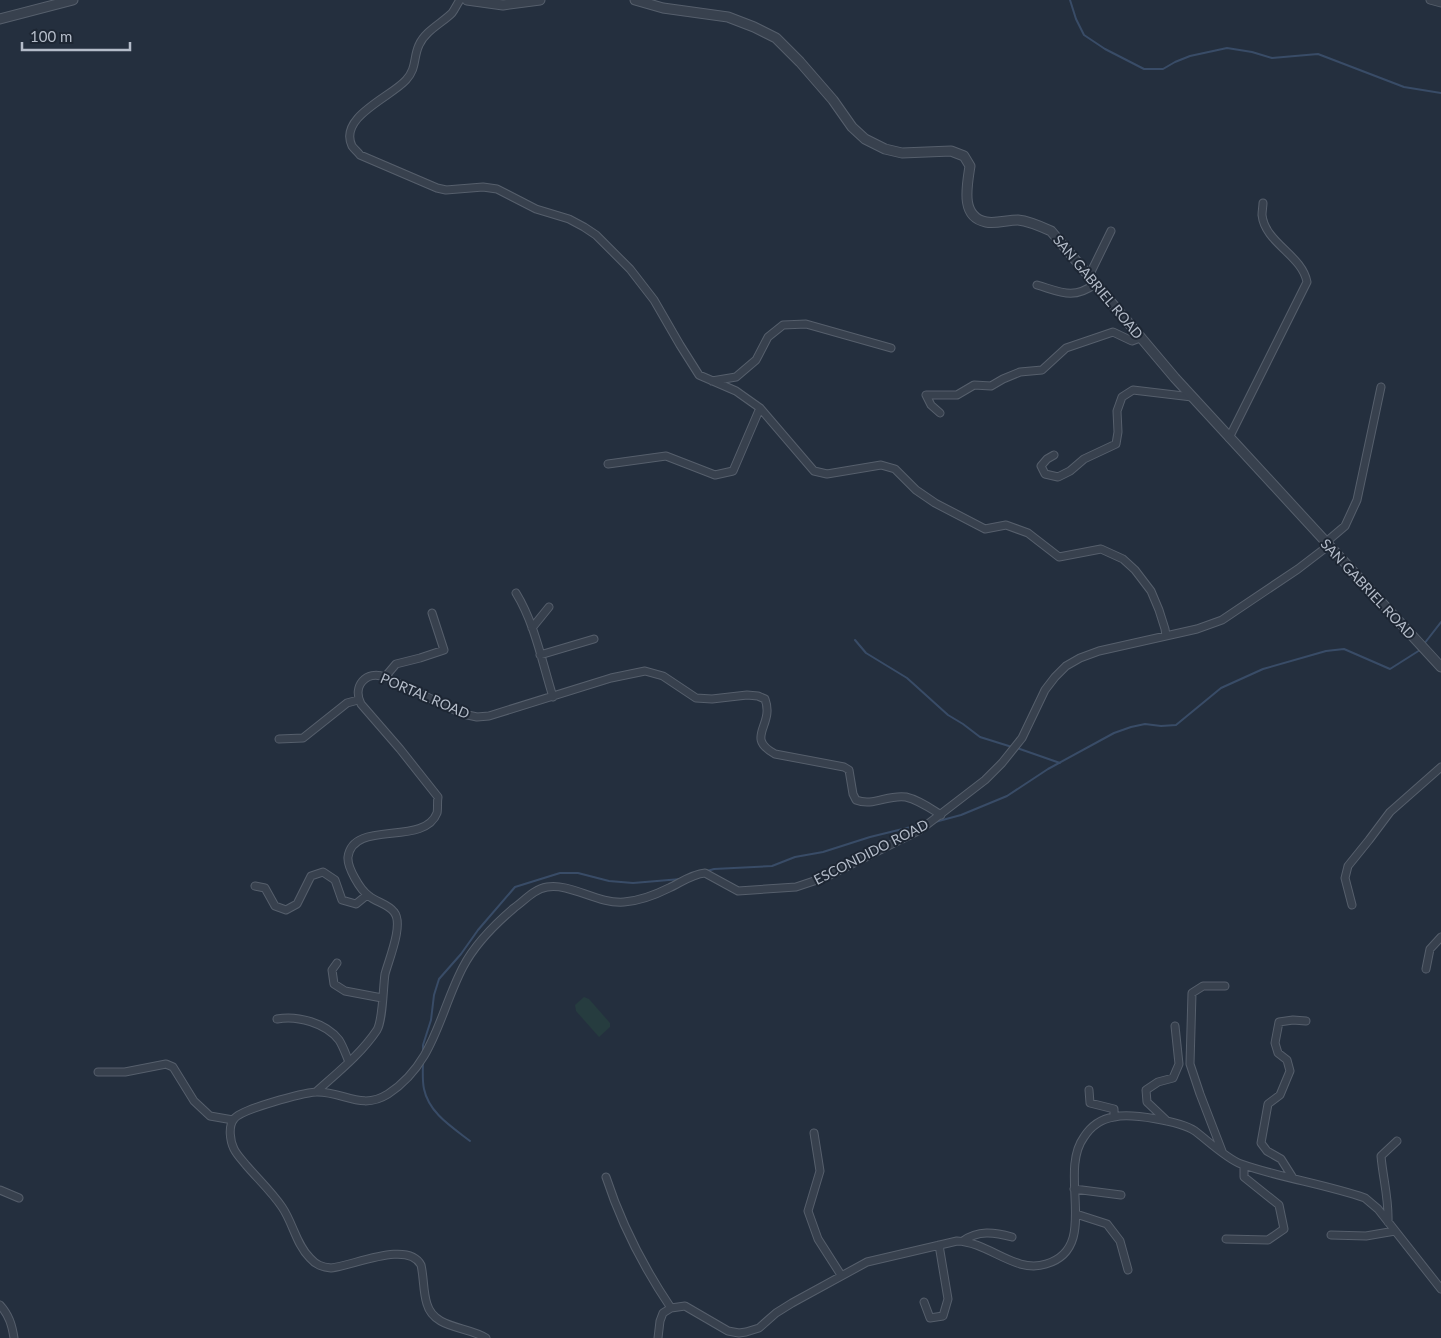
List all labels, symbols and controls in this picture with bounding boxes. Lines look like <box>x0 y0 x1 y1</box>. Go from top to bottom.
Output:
scale bar <box>22 20 130 52</box>
text: 100 m <box>30 27 72 45</box>
street label: SAN GABRIEL ROAD <box>1050 231 1147 342</box>
street label: SAN GABRIEL ROAD <box>1318 535 1419 642</box>
street label: PORTAL ROAD <box>378 669 472 722</box>
street label: ESCONDIDO ROAD <box>811 815 931 888</box>

